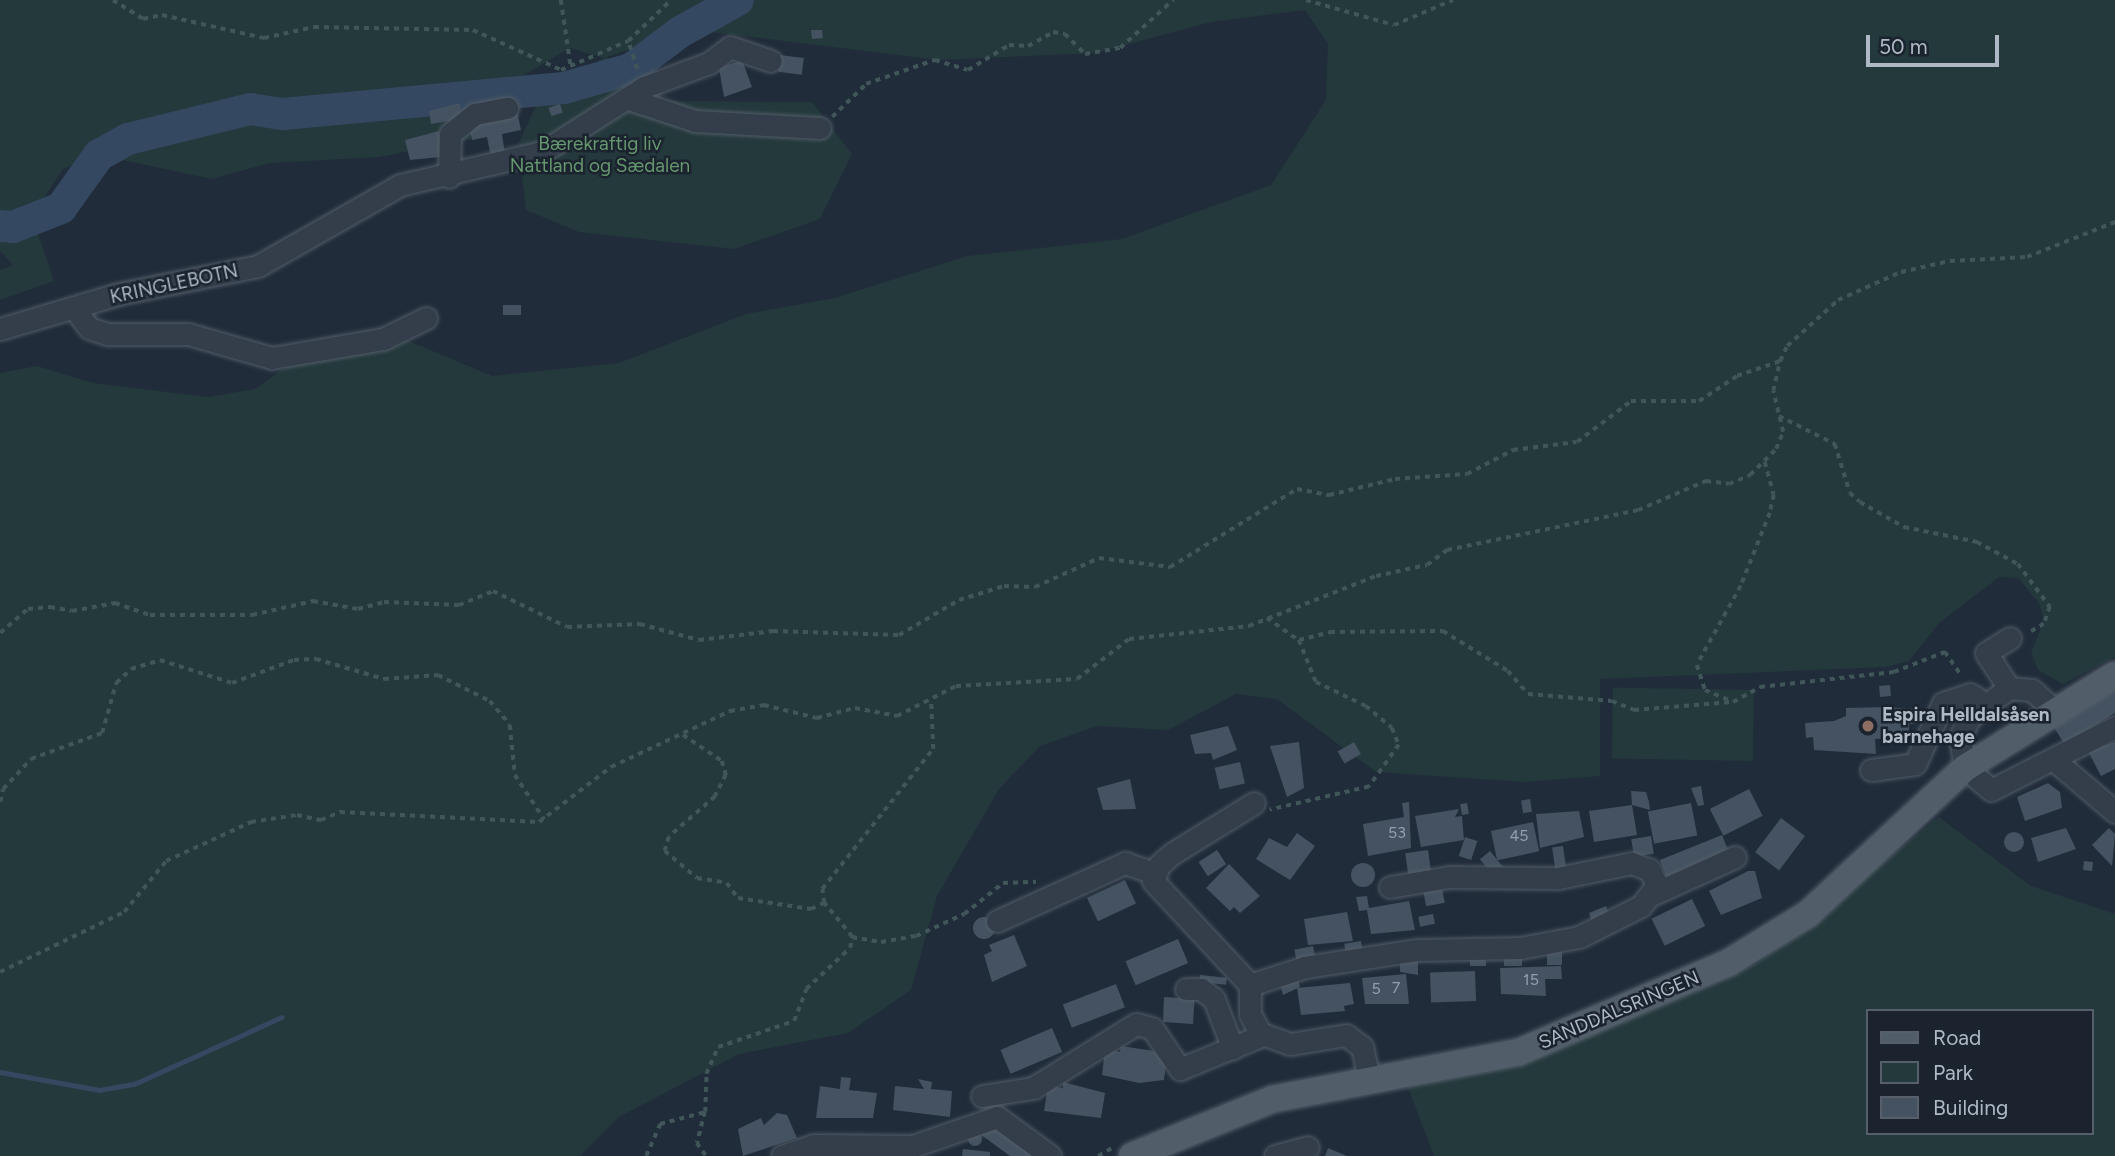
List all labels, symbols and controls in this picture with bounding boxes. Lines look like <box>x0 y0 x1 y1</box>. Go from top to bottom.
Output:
scale bar <box>1870 21 2003 65</box>
text: 50 m <box>1879 34 1928 59</box>
park label: Bærekraftig liv Nattland og Sædalen <box>510 133 690 177</box>
street label: KRINGLEBOTN <box>108 259 240 309</box>
place label: Espira Helldalsåsen barnehage <box>1882 704 2050 748</box>
marker: Espira Helldalsåsen barnehage <box>1860 718 1876 734</box>
house number: 53 <box>1388 823 1406 843</box>
house number: 45 <box>1509 826 1529 846</box>
street label: SANDDALSRINGEN <box>1535 966 1703 1054</box>
house number: 15 <box>1523 970 1539 990</box>
house number: 7 <box>1392 978 1400 998</box>
house number: 5 <box>1371 979 1381 999</box>
legend <box>1867 1009 2094 1135</box>
text: Road <box>1933 1025 1981 1050</box>
text: Park <box>1933 1060 1973 1085</box>
text: Building <box>1933 1095 2008 1120</box>

